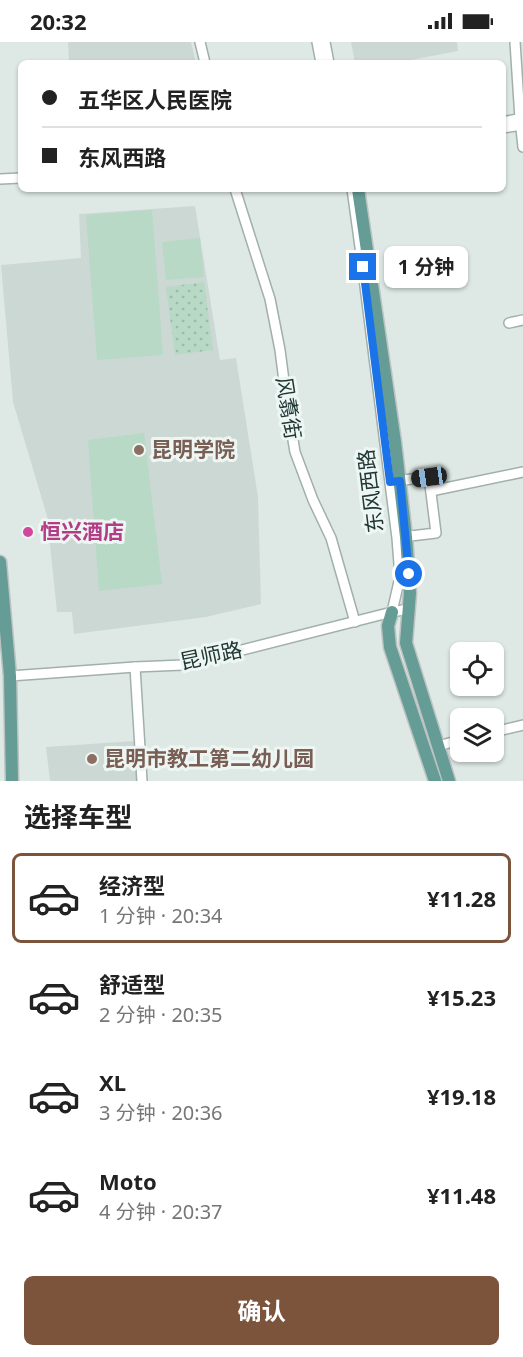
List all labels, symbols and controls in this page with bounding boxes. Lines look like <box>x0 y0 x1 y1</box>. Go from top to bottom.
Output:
text: 20:32 <box>30 6 87 36</box>
text: 五华区人民医院 <box>78 84 232 114</box>
text: 东风西路 <box>78 142 166 172</box>
callout: 1 分钟 <box>384 246 468 288</box>
route end <box>349 253 376 280</box>
text: 1 分钟 <box>398 253 454 280</box>
street label: 风翥街 <box>270 375 308 441</box>
place label: 昆明学院 <box>151 435 235 463</box>
marker: 昆明学院 <box>132 443 146 457</box>
street label: 东风西路 <box>351 448 389 535</box>
car <box>410 466 448 488</box>
place label: 恒兴酒店 <box>40 517 124 545</box>
marker: 恒兴酒店 <box>21 525 35 539</box>
route start <box>395 560 422 587</box>
street label: 昆师路 <box>177 635 245 675</box>
map controls <box>450 642 504 762</box>
button: locate <box>450 642 504 696</box>
button: layers <box>450 708 504 762</box>
place label: 昆明市教工第二幼儿园 <box>104 744 314 772</box>
marker: 昆明市教工第二幼儿园 <box>85 752 99 766</box>
text: 选择车型 <box>24 798 132 835</box>
text: 经济型 <box>99 870 165 900</box>
icon: car <box>27 871 81 925</box>
text: ¥11.28 <box>427 883 496 913</box>
text: 1 分钟 · 20:34 <box>99 902 223 929</box>
text: 舒适型 <box>99 969 165 999</box>
icon: car <box>27 970 81 1024</box>
text: ¥15.23 <box>427 982 496 1012</box>
text: 2 分钟 · 20:35 <box>99 1001 223 1028</box>
text: XL <box>99 1067 126 1097</box>
icon: car <box>27 1069 81 1123</box>
text: ¥19.18 <box>427 1081 496 1111</box>
text: 3 分钟 · 20:36 <box>99 1099 223 1126</box>
text: Moto <box>99 1166 157 1196</box>
icon: car <box>27 1168 81 1222</box>
text: ¥11.48 <box>427 1180 496 1210</box>
text: 4 分钟 · 20:37 <box>99 1198 223 1225</box>
button: 确认 <box>24 1276 499 1345</box>

